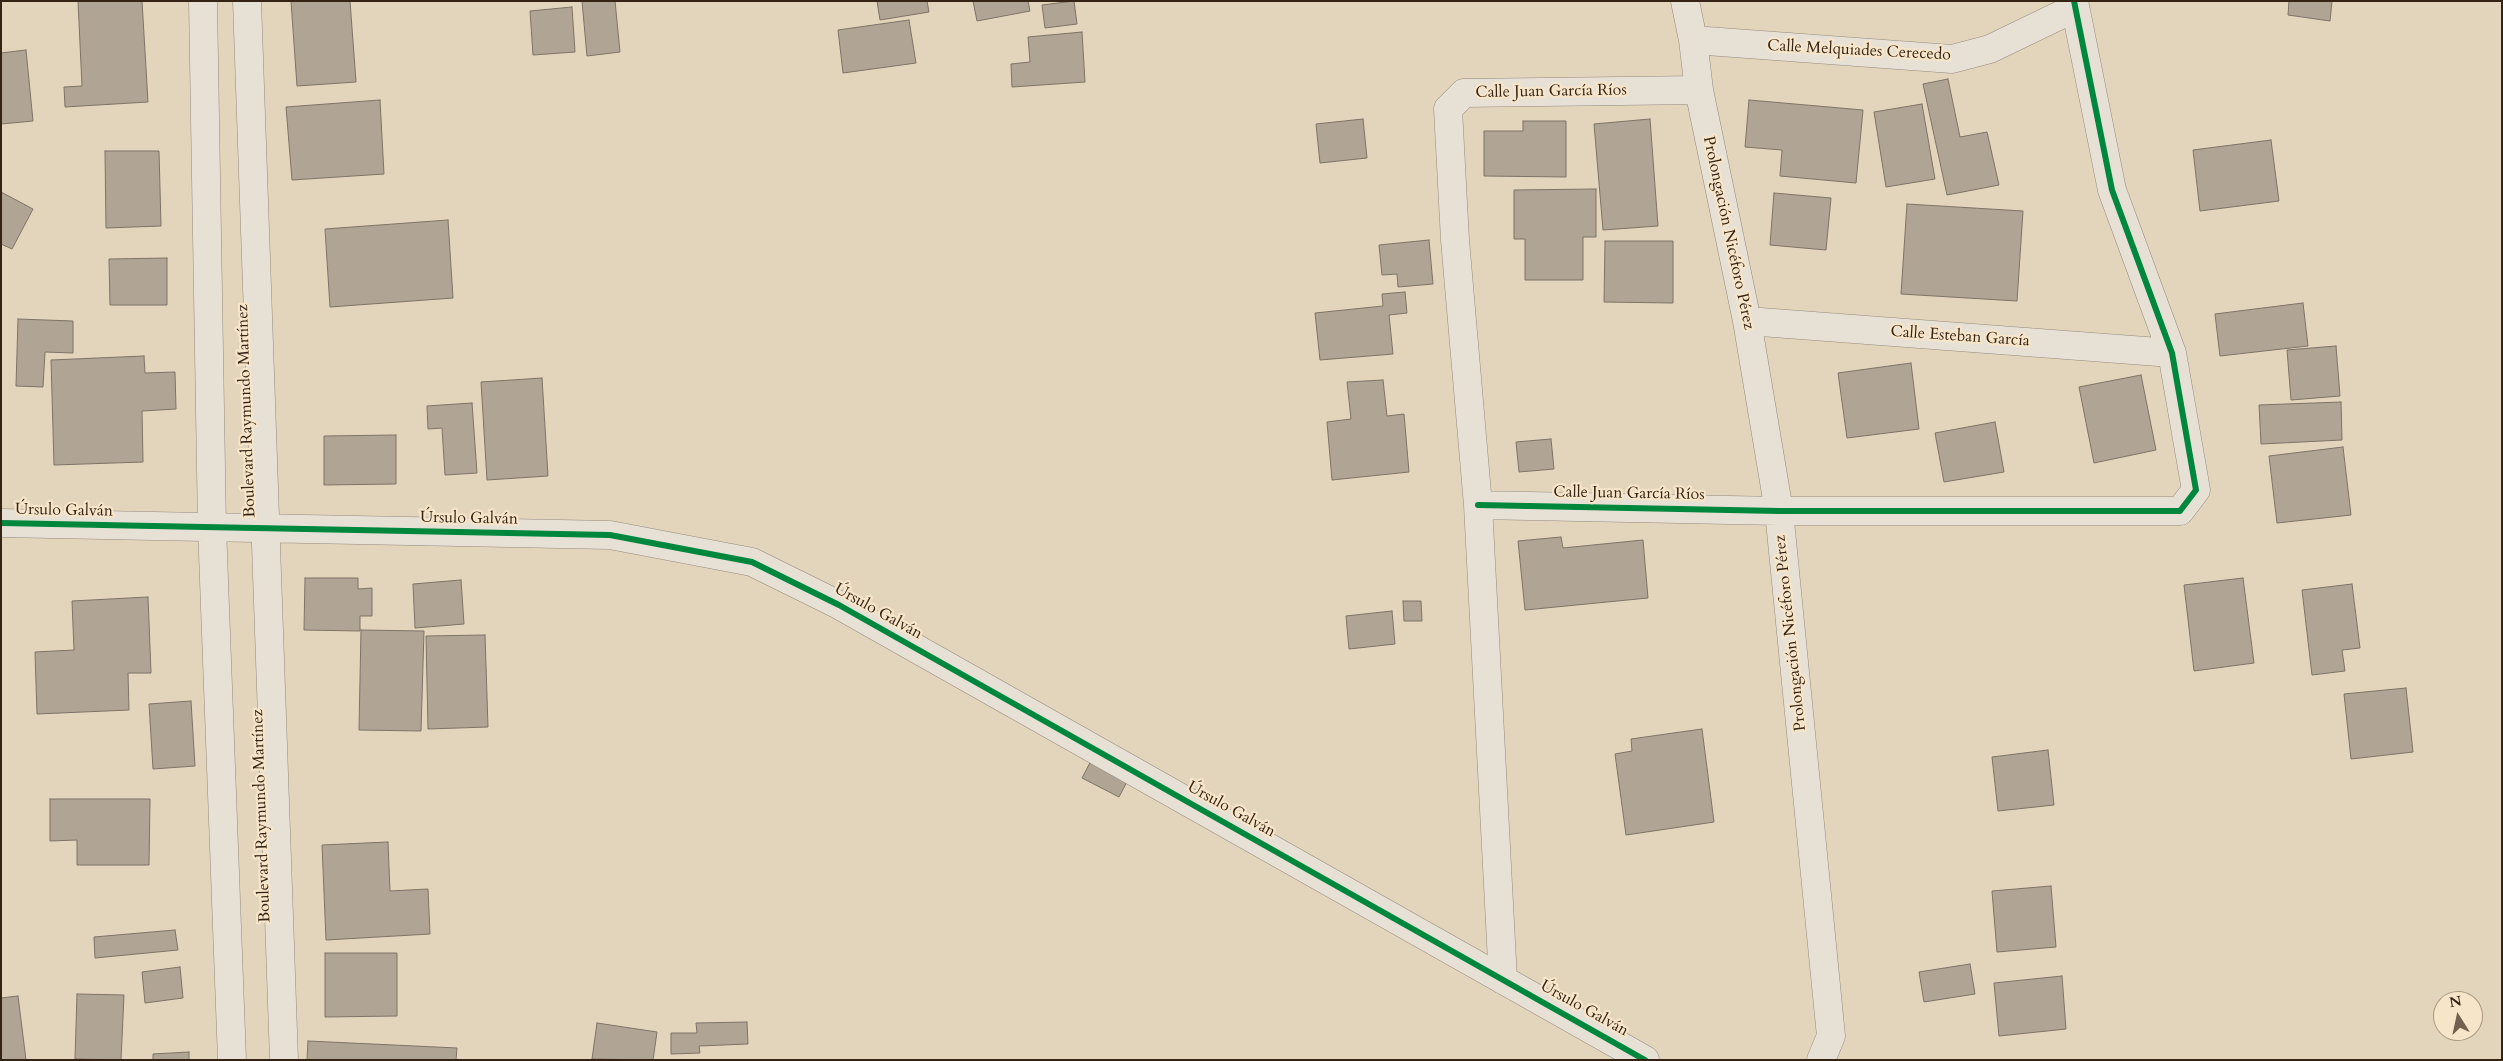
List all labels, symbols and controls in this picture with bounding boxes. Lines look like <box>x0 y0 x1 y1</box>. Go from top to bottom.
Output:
street label: Calle Melquiades Cerecedo <box>1767 37 1951 65</box>
street label: Calle Juan García Ríos <box>1475 81 1627 103</box>
street label: Prolongación Nicéforo Pérez <box>1698 134 1758 332</box>
street label: Boulevard Raymundo Martínez <box>234 304 260 518</box>
street label: Calle Esteban García <box>1890 323 2030 351</box>
street label: Calle Juan García Ríos <box>1553 483 1705 505</box>
street label: Úrsulo Galván <box>15 501 113 521</box>
street label: Úrsulo Galván <box>420 509 518 529</box>
street label: Prolongación Nicéforo Pérez <box>1771 534 1811 732</box>
street label: Úrsulo Galván <box>831 580 925 644</box>
street label: Boulevard Raymundo Martínez <box>249 709 275 923</box>
street label: Úrsulo Galván <box>1184 778 1278 842</box>
street label: Úrsulo Galván <box>1537 977 1631 1041</box>
north arrow <box>2433 991 2483 1041</box>
text: N <box>2448 991 2463 1012</box>

